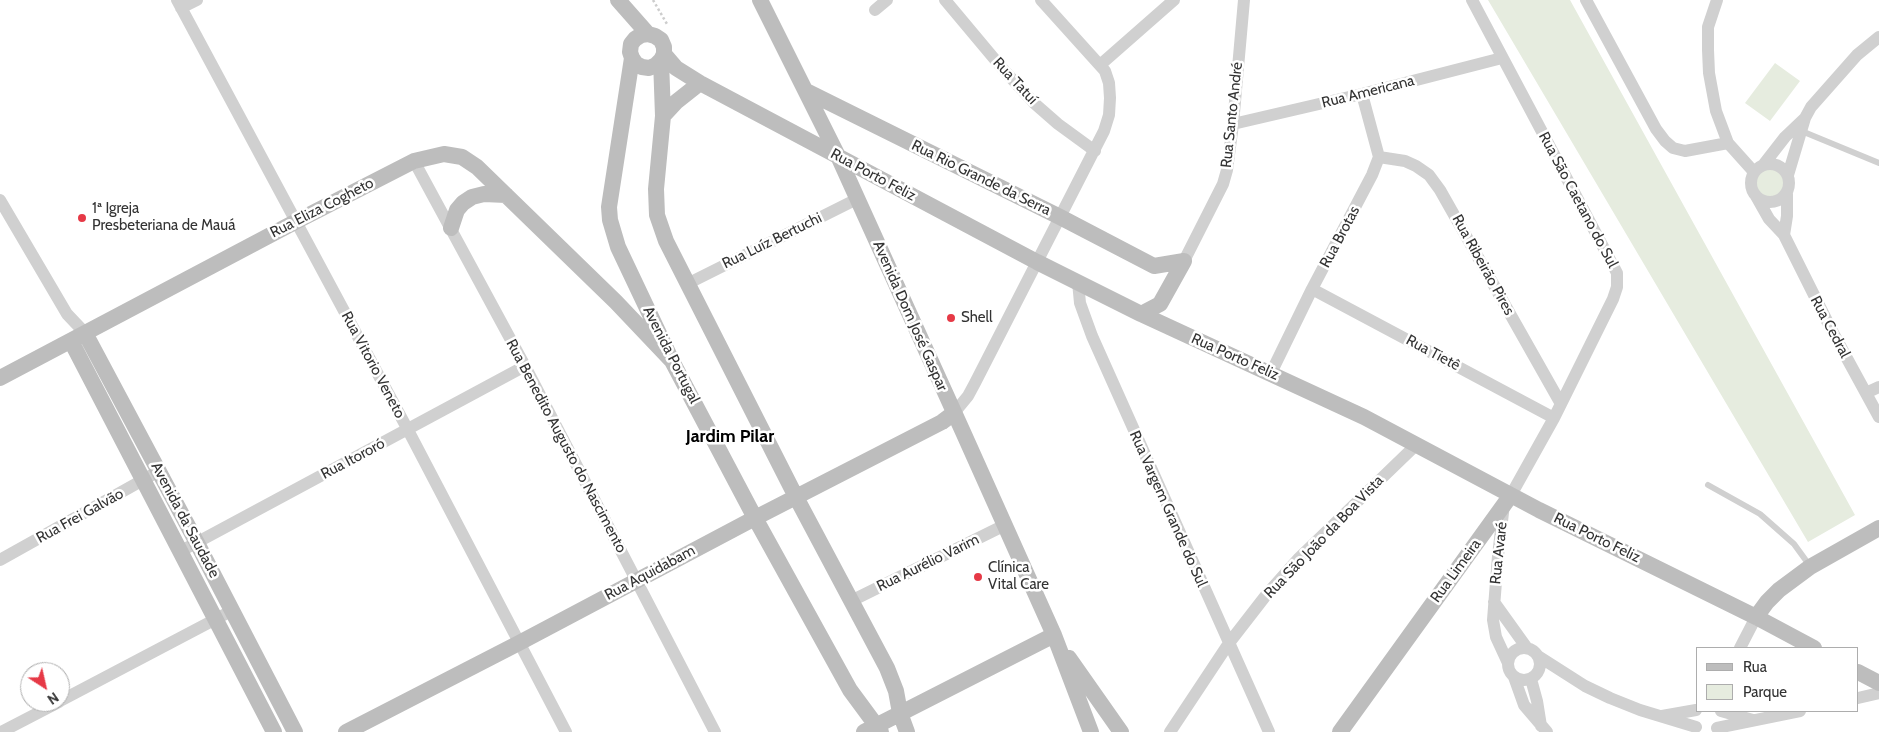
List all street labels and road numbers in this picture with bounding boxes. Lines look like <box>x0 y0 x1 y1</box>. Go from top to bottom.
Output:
street label: Rua Tatuí <box>989 54 1041 108</box>
street label: Rua Santo André <box>1217 61 1247 169</box>
street label: Rua Americana <box>1320 72 1416 112</box>
street label: Rua São Caetano do Sul <box>1535 129 1621 271</box>
street label: Rua Rio Grande da Serra <box>908 136 1054 220</box>
street label: Rua Porto Feliz <box>827 145 919 205</box>
street label: Rua Eliza Cogheto <box>267 174 377 242</box>
street label: Rua Brotas <box>1316 203 1364 271</box>
street label: Rua Luíz Bertuchi <box>719 209 825 273</box>
street label: Rua Ribeirão Pires <box>1448 212 1518 318</box>
street label: Avenida Dom José Gaspar <box>869 238 951 394</box>
street label: Rua Cedral <box>1806 293 1854 361</box>
street label: Avenida Portugal <box>639 303 703 407</box>
street label: Rua Vitorio Veneto <box>337 309 409 421</box>
street label: Rua Porto Feliz <box>1188 330 1282 384</box>
street label: Rua Tietê <box>1403 331 1463 375</box>
street label: Rua Benedito Augusto do Nascimento <box>502 336 630 556</box>
street label: Rua Vargem Grande do Sul <box>1125 428 1211 590</box>
street label: Rua Itororó <box>318 435 388 483</box>
street label: Avenida da Saudade <box>147 459 223 581</box>
street label: Rua São João da Boa Vista <box>1261 472 1387 602</box>
street label: Rua Frei Galvão <box>33 485 127 547</box>
street label: Rua Porto Feliz <box>1551 509 1643 567</box>
street label: Rua Avaré <box>1487 521 1511 585</box>
street label: Rua Aurélio Varim <box>874 530 982 596</box>
street label: Rua Limeira <box>1427 536 1485 606</box>
street label: Rua Aquidabam <box>602 542 698 604</box>

